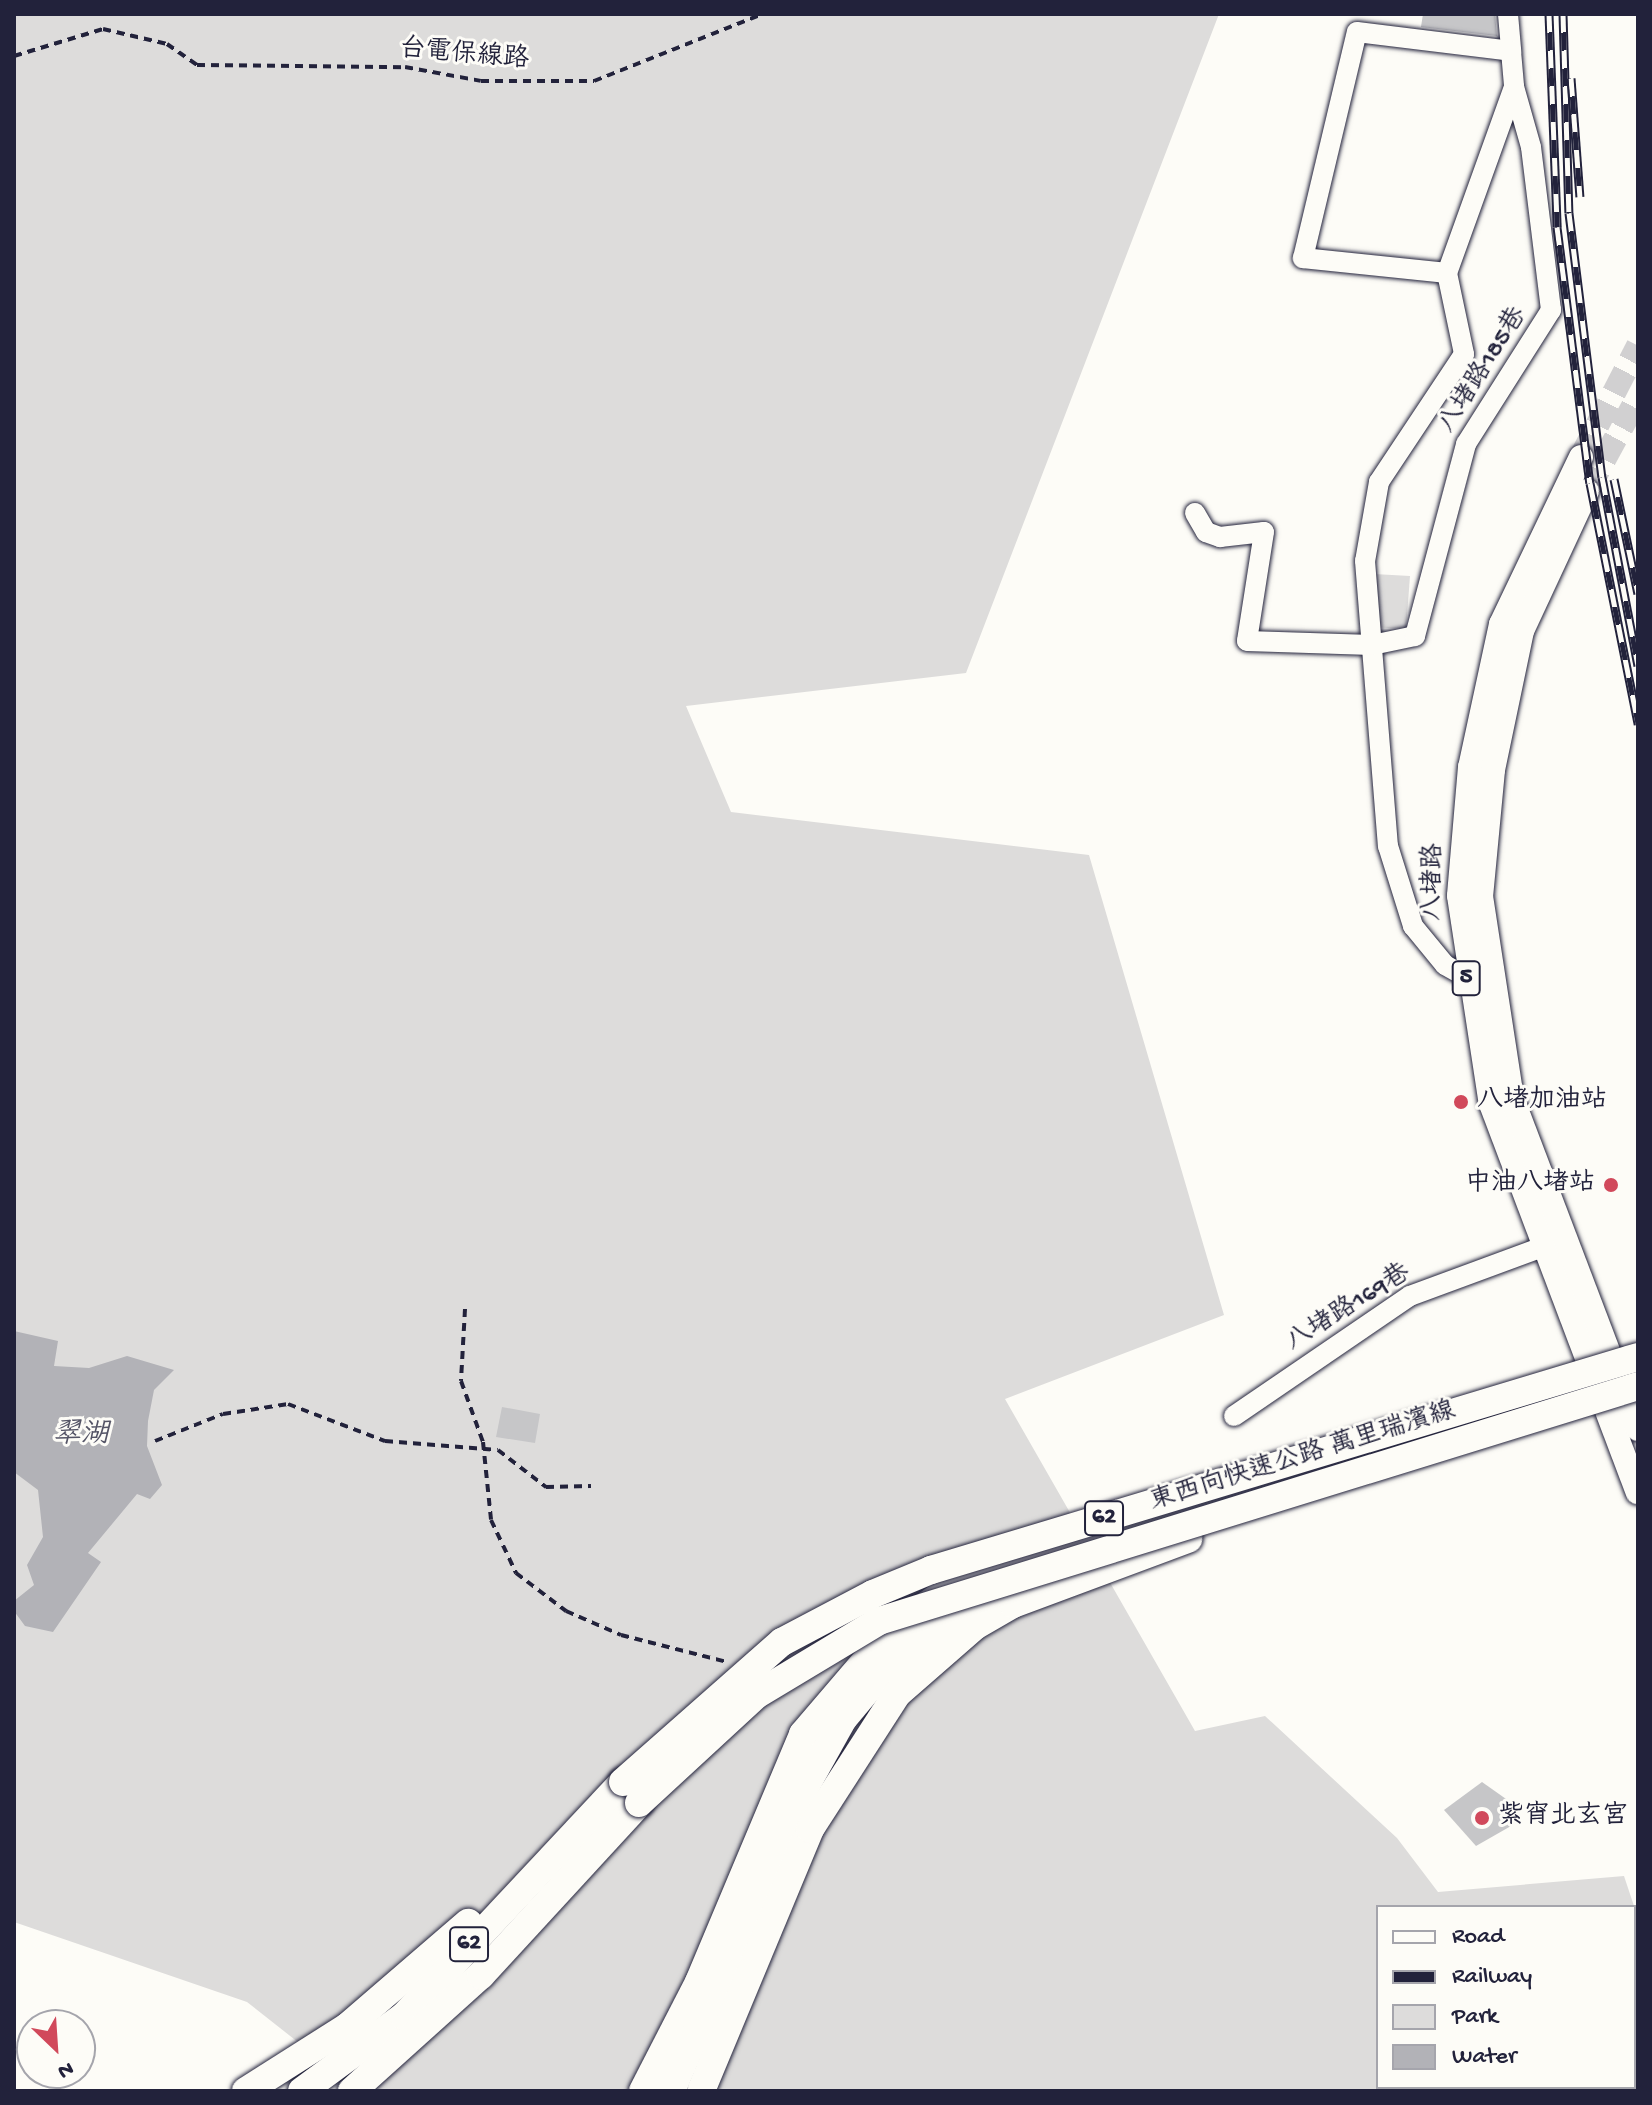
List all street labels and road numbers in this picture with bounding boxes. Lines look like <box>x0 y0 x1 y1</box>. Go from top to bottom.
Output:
street label: 台電保線路 <box>398 35 530 77</box>
street label: 八堵路185巷 <box>1433 302 1535 440</box>
street label: 八堵路 <box>1419 843 1451 921</box>
road number: 5 <box>1450 958 1482 998</box>
street label: 八堵路169巷 <box>1281 1258 1417 1360</box>
street label: 東西向快速公路 萬里瑞濱線 <box>1146 1397 1460 1519</box>
road number: 62 <box>1084 1498 1124 1538</box>
road number: 62 <box>449 1924 489 1964</box>

